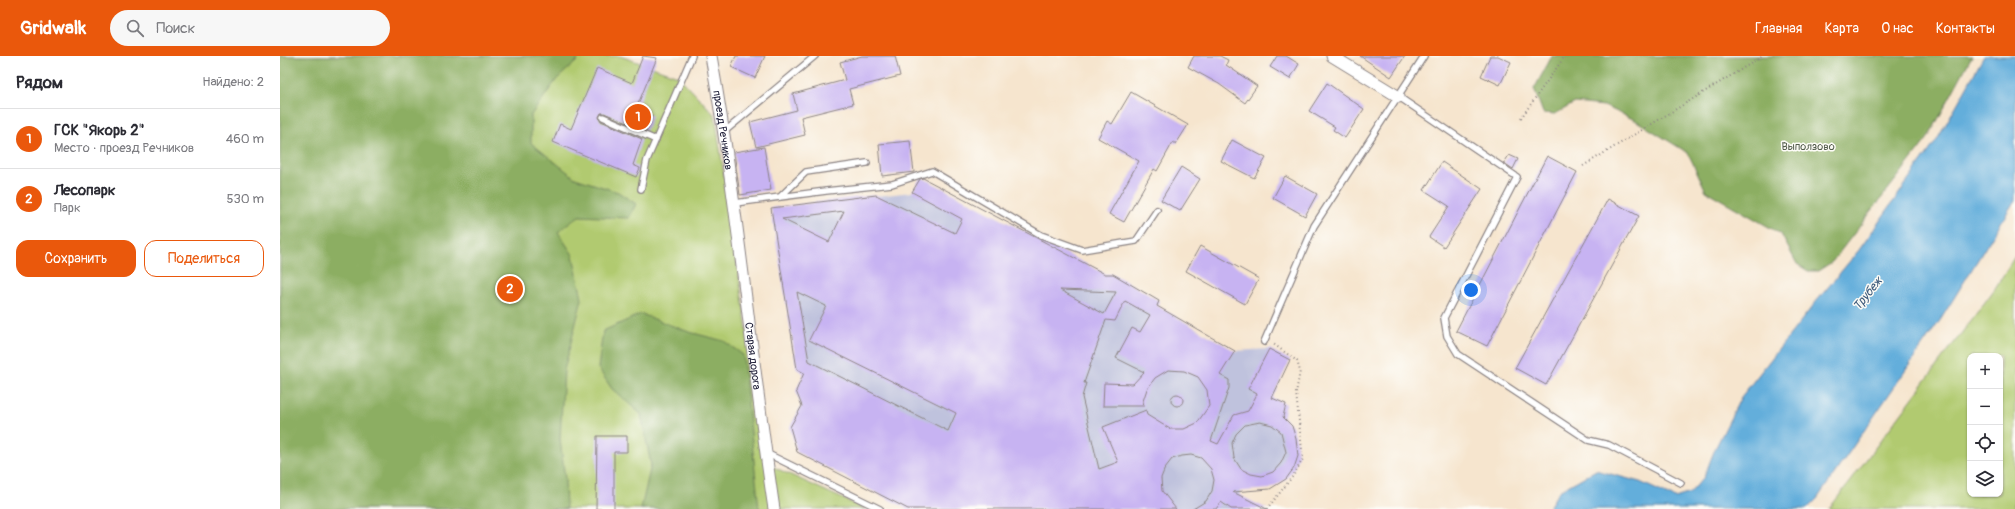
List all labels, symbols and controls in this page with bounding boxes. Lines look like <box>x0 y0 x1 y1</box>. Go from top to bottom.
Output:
search box <box>110 10 390 46</box>
text: Gridwalk <box>20 16 86 40</box>
icon: search <box>124 17 146 39</box>
text: Поиск <box>156 19 195 38</box>
text: Главная <box>1755 20 1802 37</box>
text: Карта <box>1824 20 1859 37</box>
text: О нас <box>1881 20 1914 37</box>
text: Контакты <box>1936 20 1995 37</box>
text: Рядом <box>16 72 63 93</box>
text: Найдено: 2 <box>202 74 264 90</box>
street label: проезд Речников <box>711 89 736 171</box>
pin: 1 <box>625 102 651 132</box>
text: ГСК "Якорь 2" <box>54 121 145 140</box>
text: 1 <box>26 131 32 147</box>
text: 460 m <box>226 131 264 147</box>
text: Место · проезд Речников <box>54 140 194 156</box>
park label: Выползово <box>1781 140 1835 153</box>
text: Лесопарк <box>54 181 116 200</box>
text: 2 <box>25 191 33 207</box>
text: 530 m <box>226 191 264 207</box>
text: Парк <box>54 200 81 216</box>
button: Сохранить <box>16 240 136 277</box>
button: Поделиться <box>144 240 264 277</box>
water label: Трубеж <box>1850 273 1887 313</box>
pin: 2 <box>497 274 523 304</box>
your location <box>1461 280 1481 300</box>
street label: Старая дорога <box>743 322 764 390</box>
map controls <box>1967 353 2003 497</box>
button: + <box>1967 353 2003 389</box>
button: − <box>1967 389 2003 425</box>
button: locate <box>1967 425 2003 461</box>
button: layers <box>1967 461 2003 497</box>

